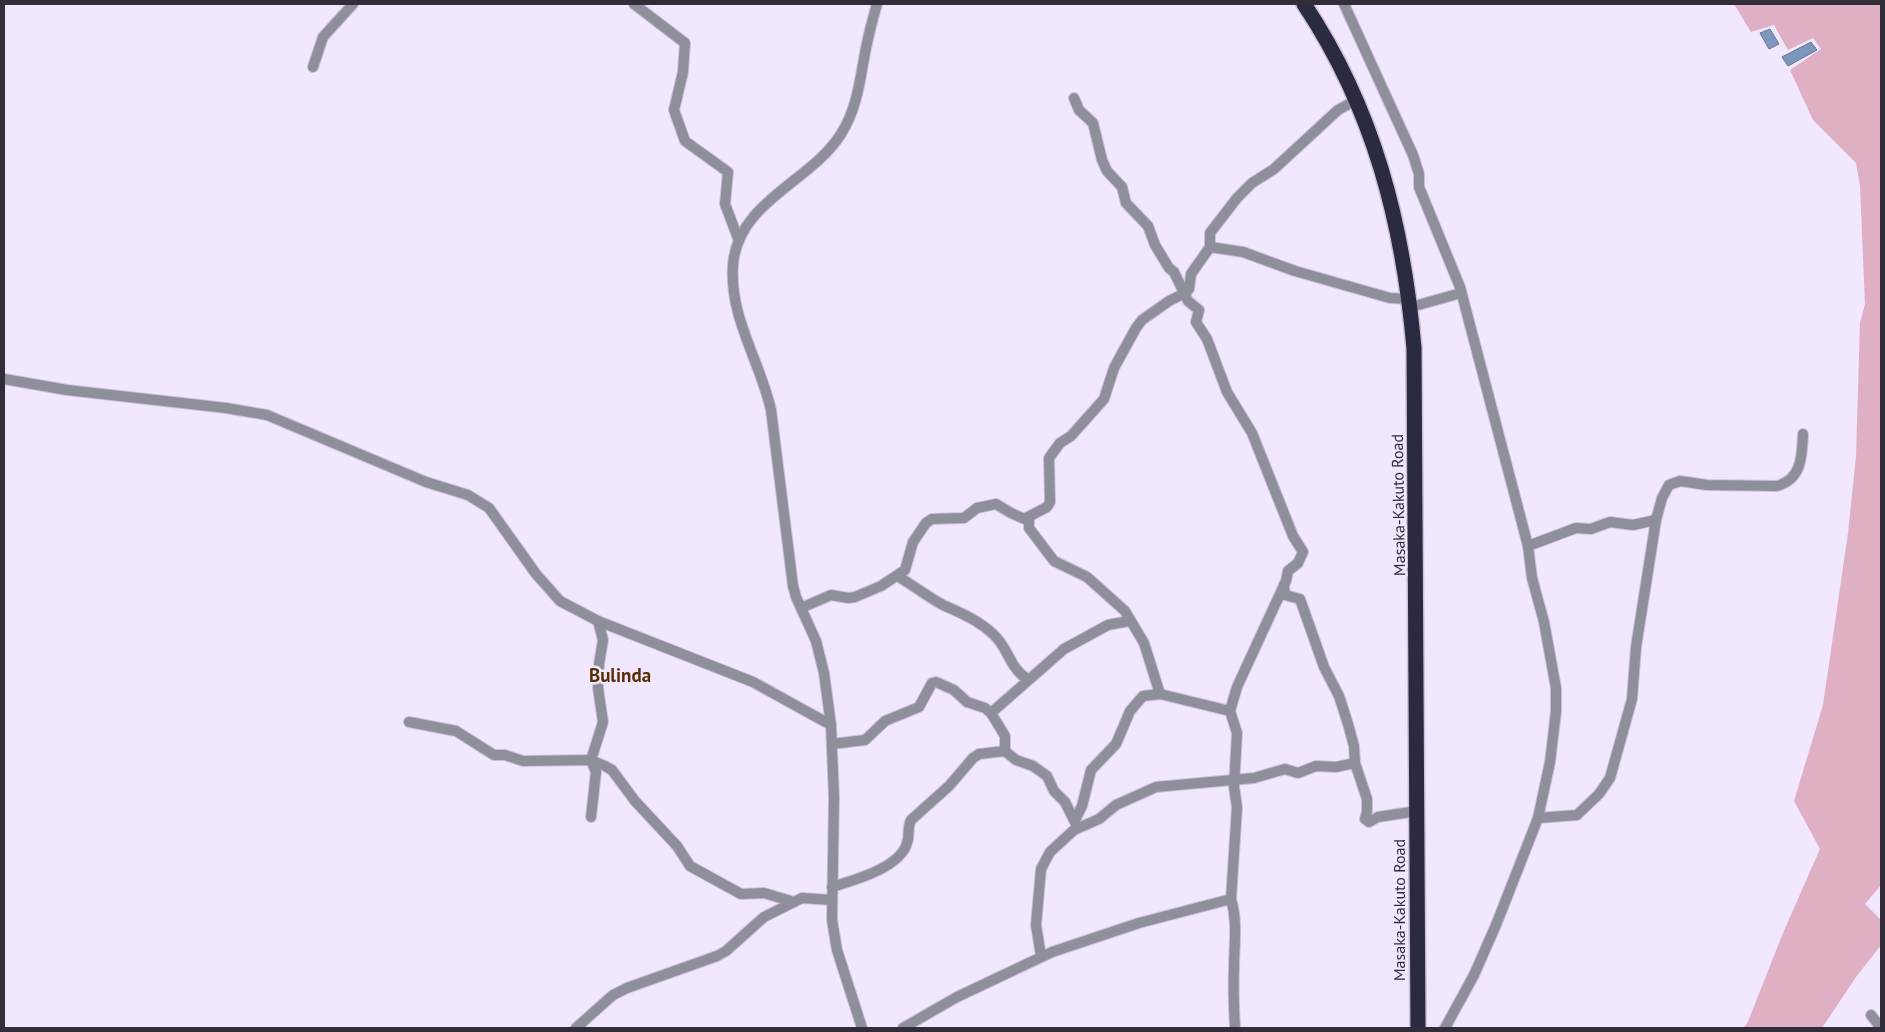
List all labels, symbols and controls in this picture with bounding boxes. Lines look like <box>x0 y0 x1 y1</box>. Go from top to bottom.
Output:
street label: Masaka-Kakuto Road <box>1387 434 1409 576</box>
district label: Bulinda <box>589 663 651 687</box>
street label: Masaka-Kakuto Road <box>1389 839 1409 981</box>

